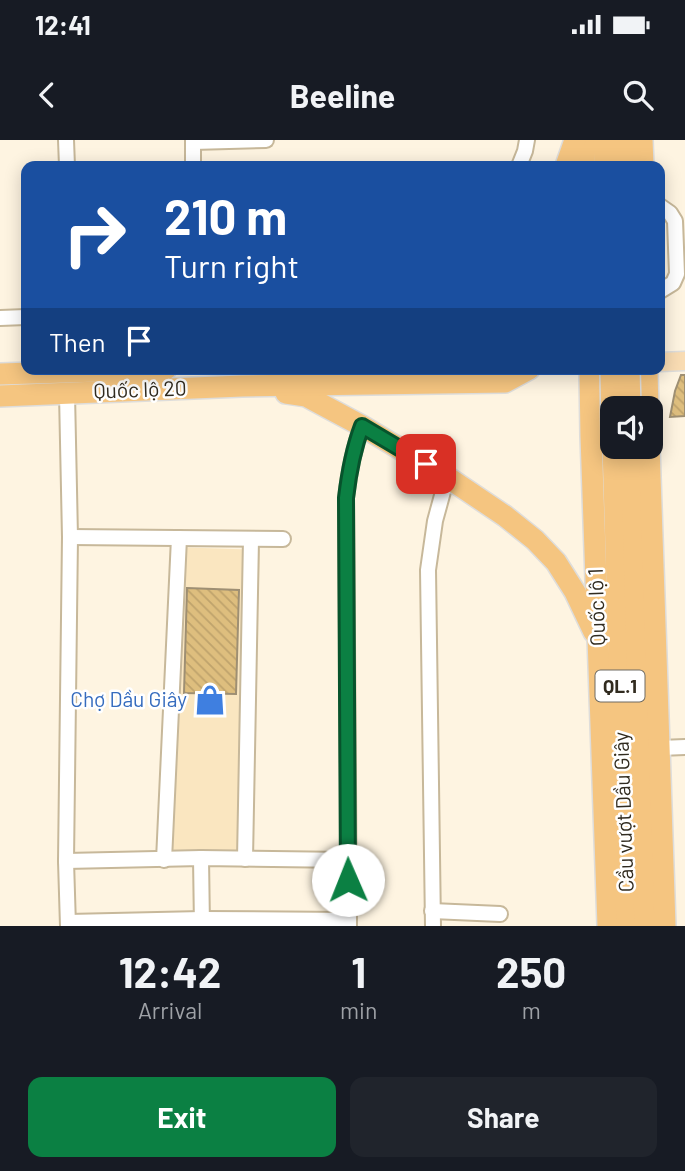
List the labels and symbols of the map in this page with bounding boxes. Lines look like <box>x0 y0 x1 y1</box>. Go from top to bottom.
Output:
street label: Quốc lộ 20 <box>93 374 187 403</box>
pin <box>396 434 456 494</box>
street label: Quốc lộ 1 <box>582 568 609 646</box>
road number: QL.1 <box>596 670 644 702</box>
shop icon: Chợ Dầu Giây <box>193 683 227 717</box>
place label: Chợ Dầu Giây <box>70 686 187 711</box>
street label: Cầu vượt Dầu Giây <box>607 731 638 893</box>
position arrow <box>311 843 385 917</box>

